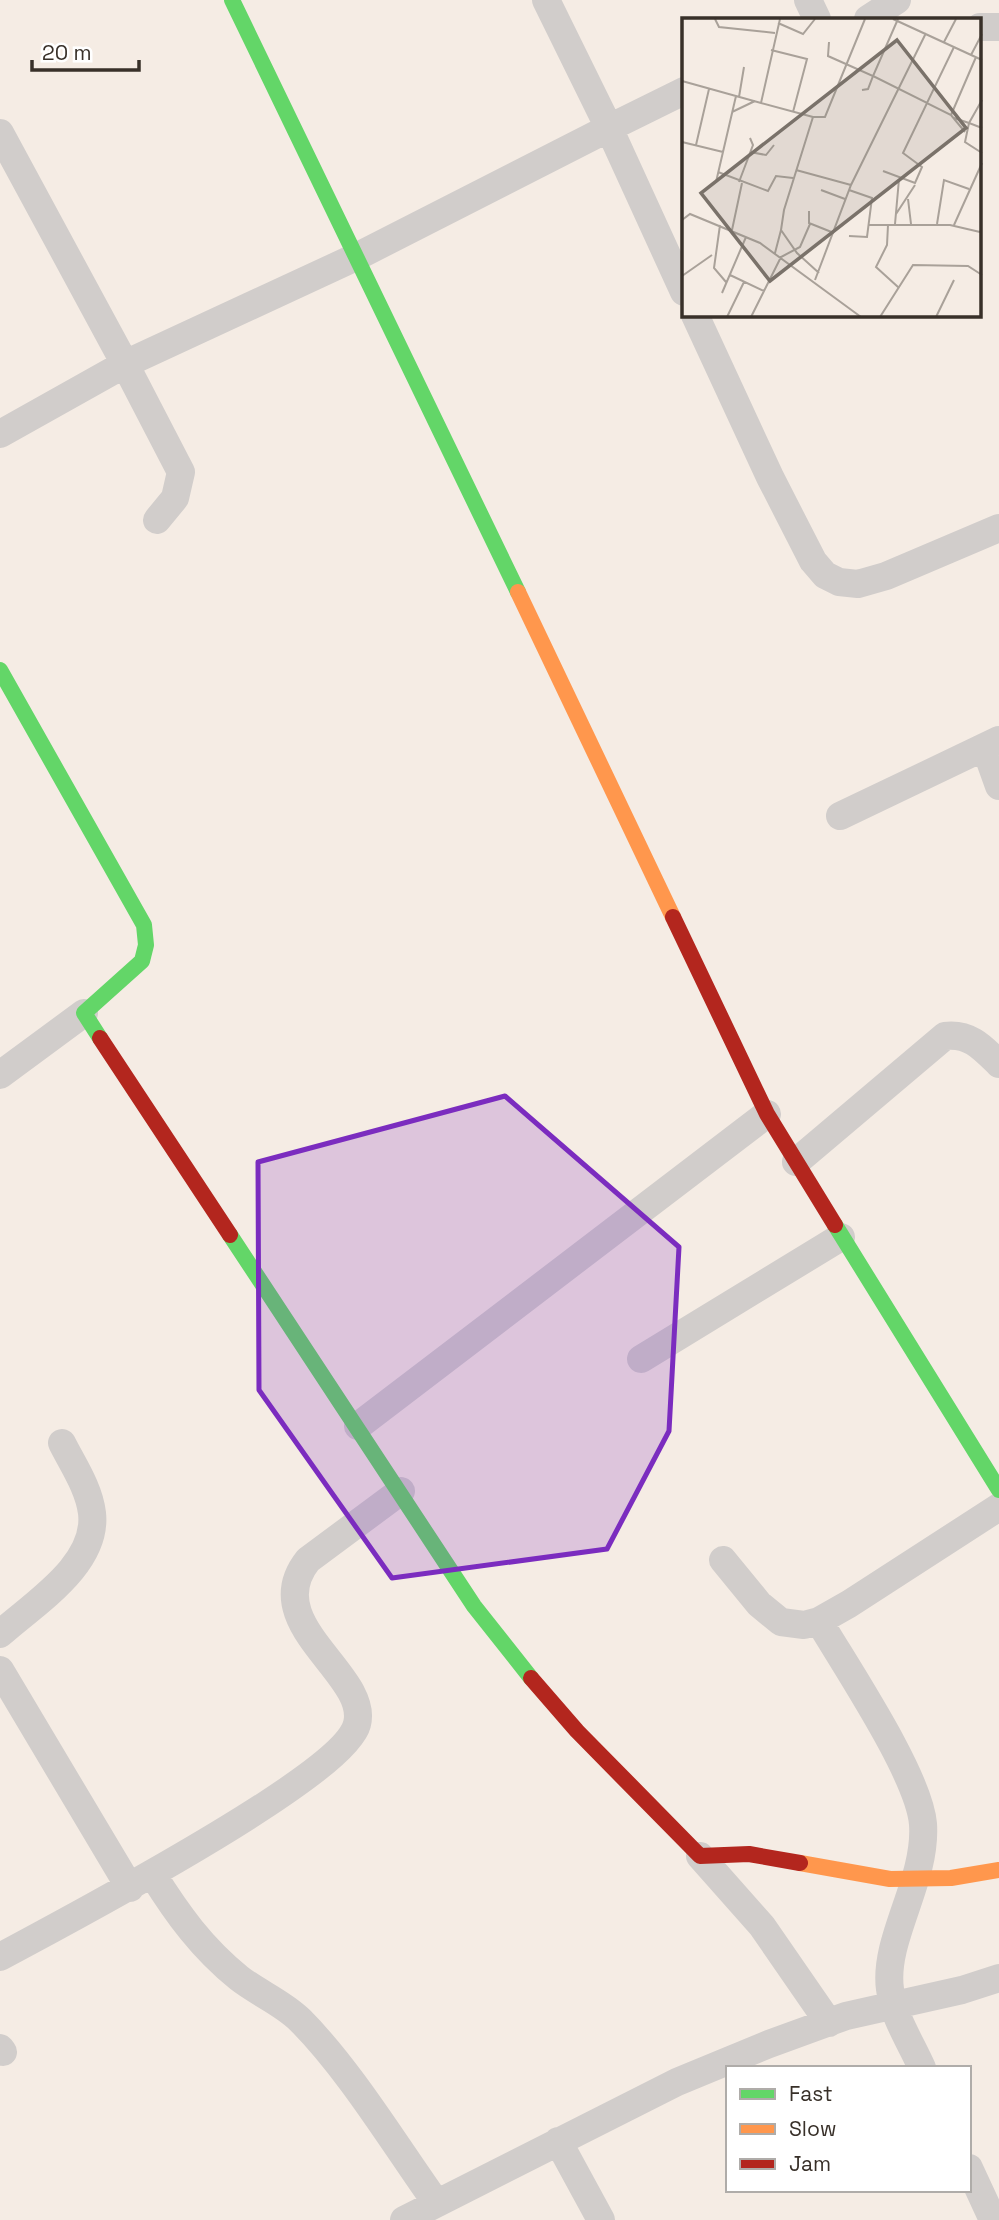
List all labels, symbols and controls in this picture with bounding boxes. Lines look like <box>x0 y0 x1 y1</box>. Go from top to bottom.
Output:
inset map <box>682 18 982 317</box>
scale bar <box>32 28 138 72</box>
text: 20 m <box>42 39 92 66</box>
legend <box>726 2066 971 2192</box>
text: Fast <box>789 2080 833 2107</box>
text: Slow <box>789 2115 837 2142</box>
text: Jam <box>789 2150 831 2177</box>

